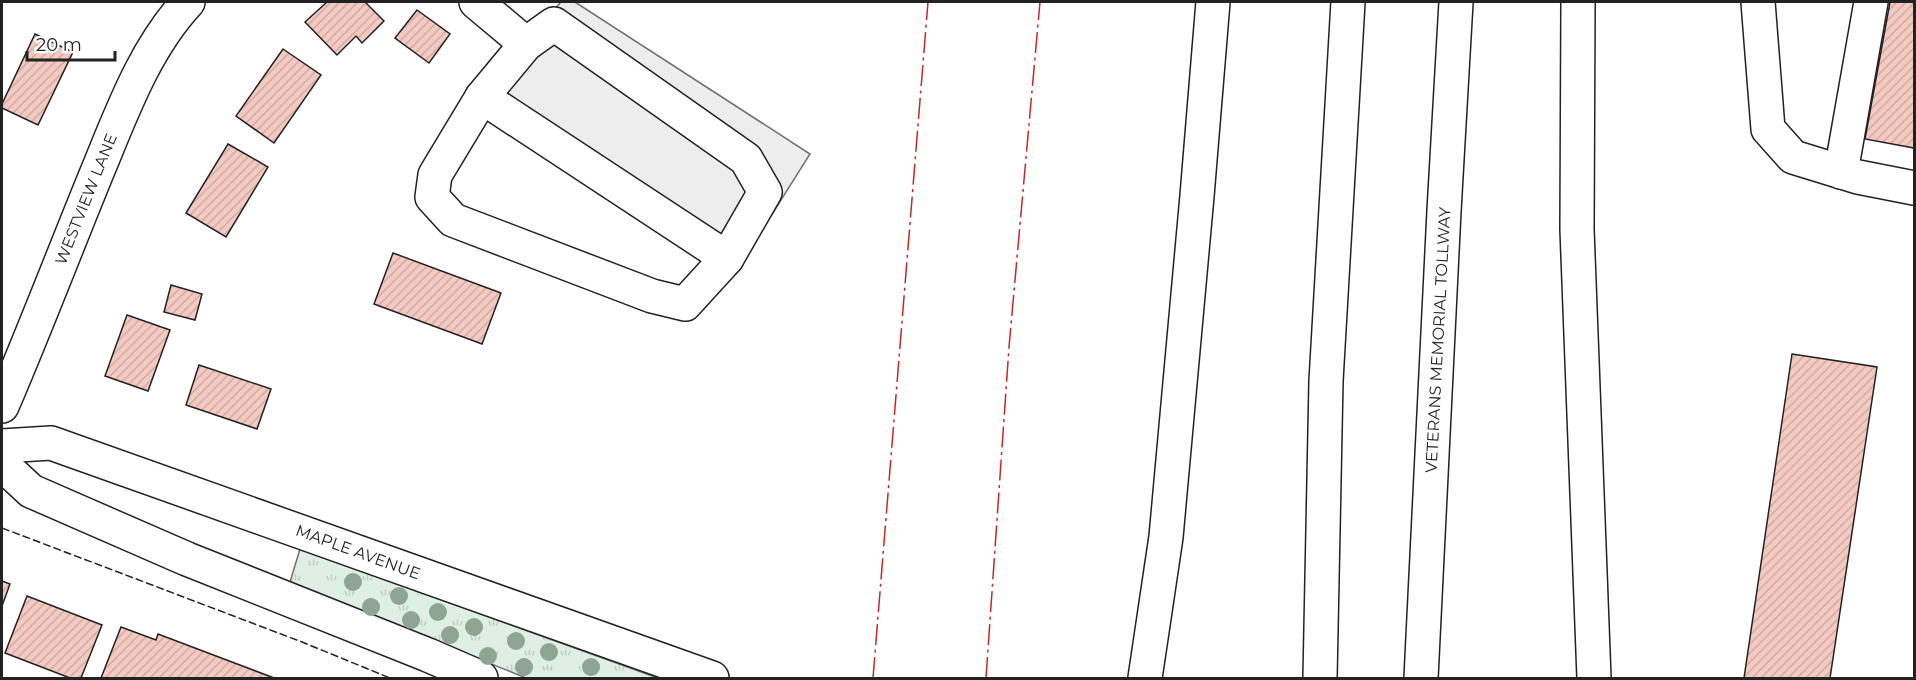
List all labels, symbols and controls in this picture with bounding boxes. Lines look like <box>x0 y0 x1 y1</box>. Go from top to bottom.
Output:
scale bar <box>27 24 116 62</box>
text: 20 m <box>36 34 82 56</box>
street label: WESTVIEW LANE <box>51 131 121 267</box>
street label: VETERANS MEMORIAL TOLLWAY <box>1422 206 1454 473</box>
street label: MAPLE AVENUE <box>293 521 423 583</box>

